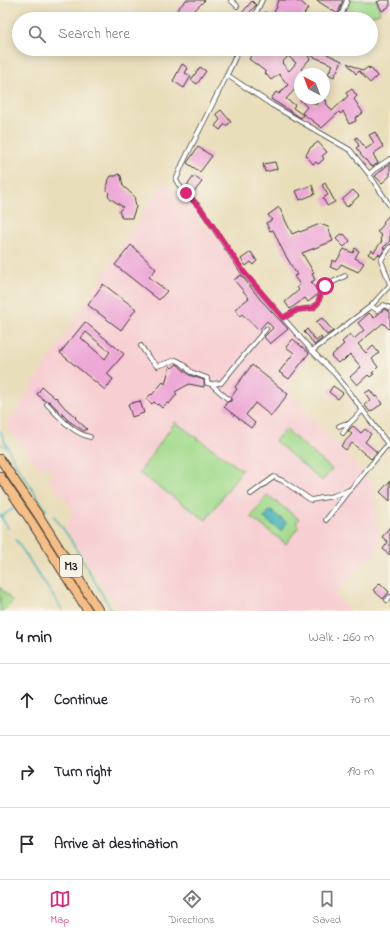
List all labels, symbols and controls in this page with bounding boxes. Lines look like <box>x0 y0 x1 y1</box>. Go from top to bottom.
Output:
search box <box>12 12 378 56</box>
icon: search <box>26 23 48 45</box>
text: Search here <box>58 23 130 45</box>
north arrow <box>294 68 330 104</box>
route end <box>177 184 195 202</box>
route start <box>316 277 334 295</box>
road number: M3 <box>60 555 82 577</box>
text: 4 min <box>16 625 52 650</box>
text: Walk · 260 m <box>309 628 374 647</box>
icon: ahead <box>16 689 38 711</box>
text: Continue <box>54 689 108 711</box>
text: 70 m <box>350 690 374 709</box>
icon: right <box>16 761 38 783</box>
text: Turn right <box>54 761 112 783</box>
text: 190 m <box>347 762 374 781</box>
icon: arrive <box>16 833 38 855</box>
text: Arrive at destination <box>54 833 178 855</box>
tab: Map <box>49 888 71 928</box>
tab: Directions <box>169 888 214 928</box>
tab: Saved <box>312 888 341 928</box>

